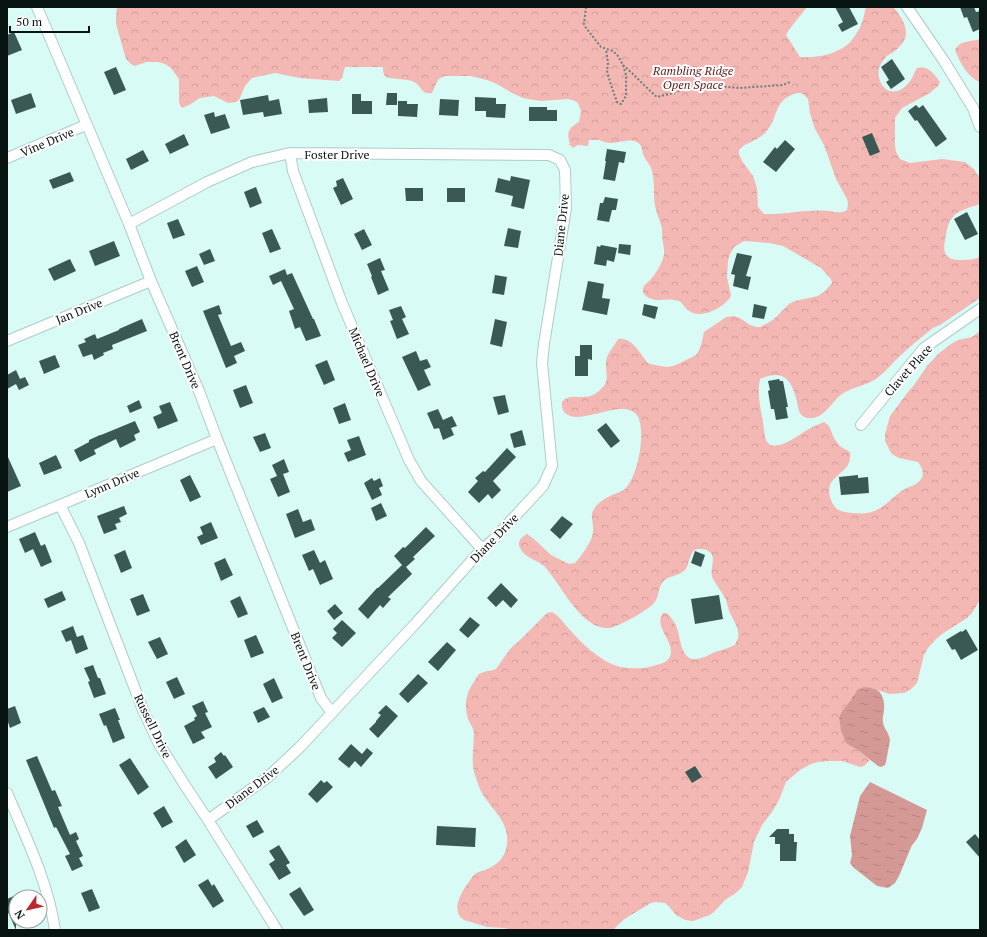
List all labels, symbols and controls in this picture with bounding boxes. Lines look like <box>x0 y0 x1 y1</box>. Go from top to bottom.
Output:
scale bar <box>10 8 89 34</box>
text: 50 m <box>16 14 43 29</box>
park label: Rambling Ridge Open Space <box>652 63 734 92</box>
street label: Vine Drive <box>18 124 76 160</box>
street label: Foster Drive <box>305 147 370 162</box>
street label: Diane Drive <box>550 193 572 257</box>
street label: Jan Drive <box>54 295 104 327</box>
street label: Michael Drive <box>346 325 388 399</box>
street label: Brent Drive <box>166 329 204 391</box>
street label: Clavet Place <box>881 341 935 399</box>
street label: Lynn Drive <box>82 465 142 501</box>
street label: Diane Drive <box>467 510 521 566</box>
street label: Brent Drive <box>288 630 324 692</box>
street label: Russell Drive <box>131 691 175 761</box>
street label: Diane Drive <box>222 762 282 812</box>
north arrow <box>8 889 48 929</box>
text: N <box>11 907 28 922</box>

